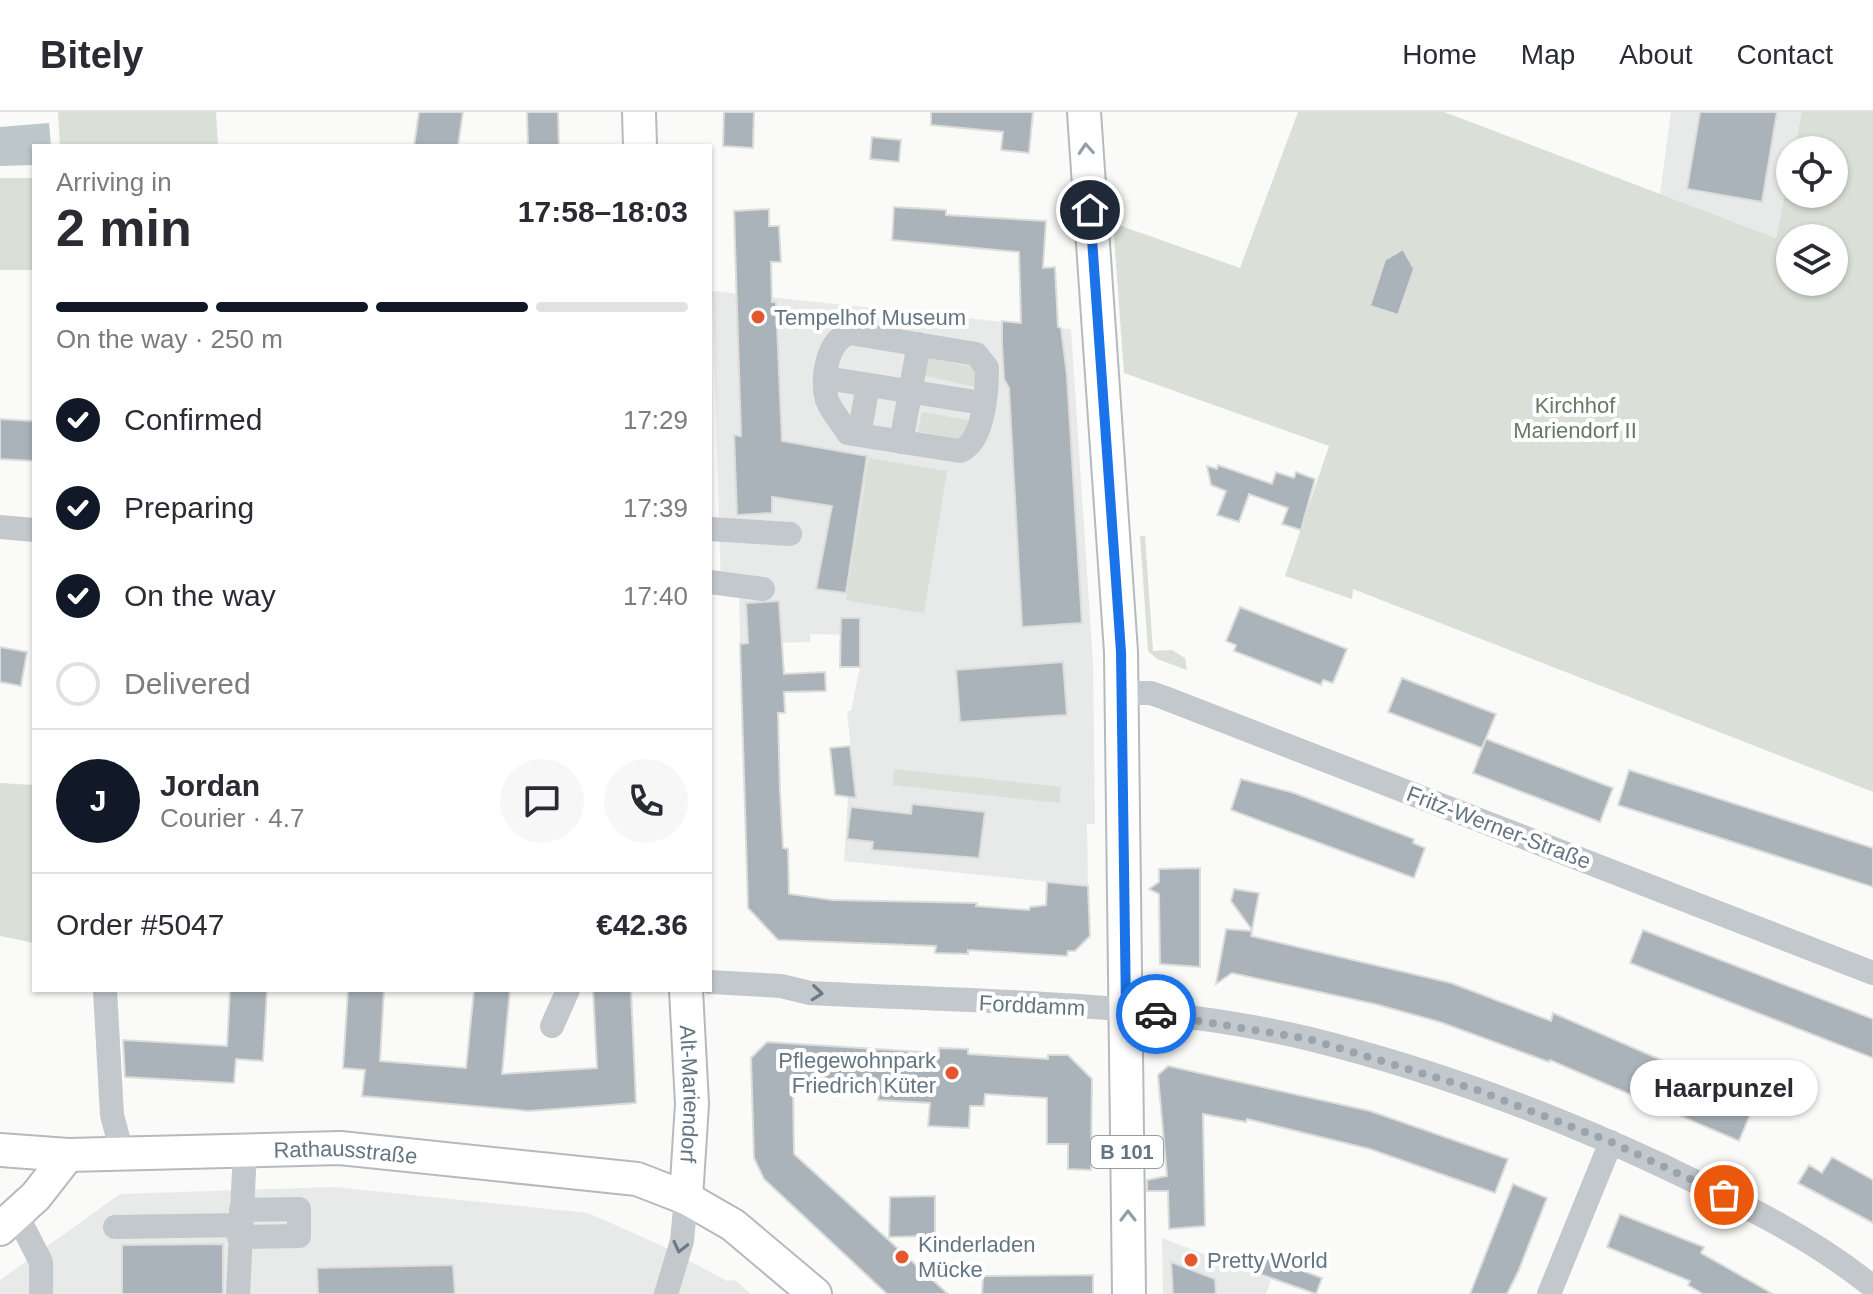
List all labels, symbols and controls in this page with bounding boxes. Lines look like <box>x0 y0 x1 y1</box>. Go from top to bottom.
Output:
text: Bitely <box>40 34 143 76</box>
text: Home <box>1402 39 1477 70</box>
text: Map <box>1521 39 1575 70</box>
text: About <box>1619 39 1693 70</box>
text: Contact <box>1737 39 1833 70</box>
map controls <box>1776 136 1848 296</box>
button: locate <box>1776 136 1848 208</box>
one-way arrow <box>1078 142 1095 155</box>
text: Arriving in <box>56 167 172 197</box>
pin <box>1056 176 1124 244</box>
icon: home <box>1068 188 1112 232</box>
text: 17:58–18:03 <box>518 195 688 228</box>
text: 2 min <box>56 199 192 257</box>
button: layers <box>1776 224 1848 296</box>
place label: Tempelhof Museum <box>774 305 966 330</box>
marker: Tempelhof Museum <box>749 308 767 326</box>
text: On the way · 250 m <box>56 324 283 354</box>
park label: Kirchhof Mariendorf II <box>1513 393 1637 443</box>
icon: check <box>56 398 100 442</box>
text: Confirmed <box>124 403 262 436</box>
text: 17:29 <box>623 405 688 435</box>
icon: check <box>56 486 100 530</box>
text: Preparing <box>124 491 254 524</box>
text: 17:39 <box>623 493 688 523</box>
icon: check <box>56 574 100 618</box>
text: On the way <box>124 579 276 612</box>
text: 17:40 <box>623 581 688 611</box>
text: Delivered <box>124 667 251 700</box>
button: chat <box>500 759 584 843</box>
button: phone <box>604 759 688 843</box>
text: Jordan <box>160 769 260 802</box>
street label: Fritz-Werner-Straße <box>1403 781 1594 874</box>
text: J <box>90 784 106 817</box>
text: Courier · 4.7 <box>160 803 305 833</box>
text: Order #5047 <box>56 908 224 941</box>
text: €42.36 <box>596 908 688 941</box>
courier <box>1116 974 1196 1054</box>
one-way arrow <box>811 984 824 1001</box>
street label: Forddamm <box>978 990 1086 1021</box>
icon: car <box>1134 992 1178 1036</box>
street label: Alt-Mariendorf <box>675 1024 704 1165</box>
place label: Pflegewohnpark Friedrich Küter <box>778 1048 937 1098</box>
callout: Haarpunzel <box>1630 1059 1818 1115</box>
marker: Pflegewohnpark Friedrich Küter <box>943 1064 961 1082</box>
text: Haarpunzel <box>1654 1073 1794 1103</box>
street label: Rathausstraße <box>273 1136 419 1169</box>
road number: B 101 <box>1091 1136 1163 1168</box>
pin <box>1690 1161 1758 1229</box>
icon: bag <box>1702 1173 1746 1217</box>
one-way arrow <box>1119 1209 1137 1222</box>
place label: Kinderladen Mücke <box>918 1232 1035 1282</box>
one-way arrow <box>672 1239 689 1253</box>
marker: Kinderladen Mücke <box>893 1248 911 1266</box>
place label: Pretty World <box>1207 1248 1328 1273</box>
marker: Pretty World <box>1182 1251 1200 1269</box>

